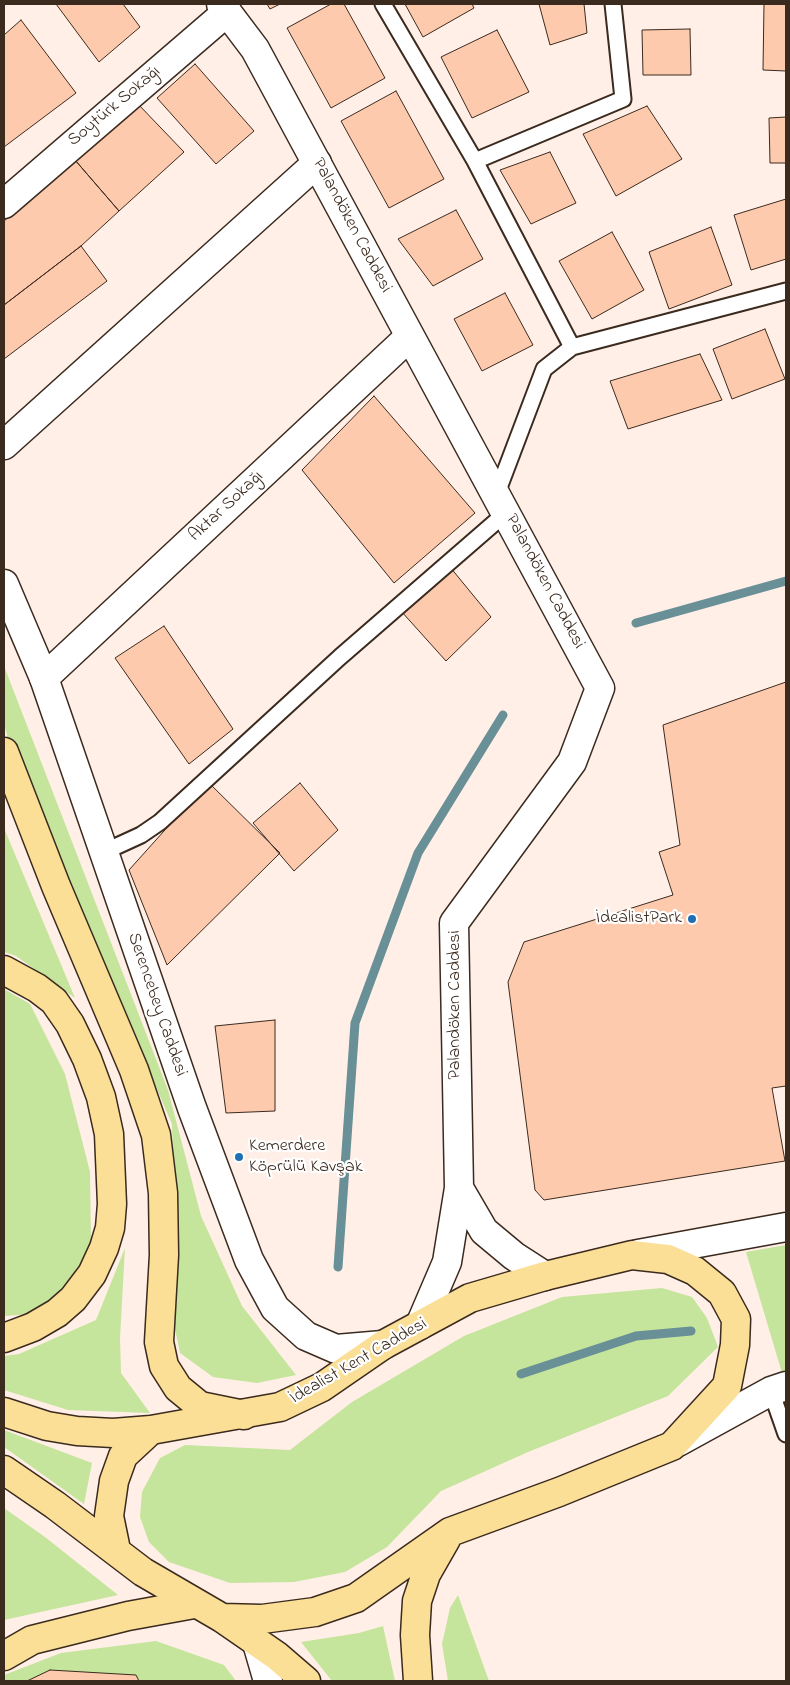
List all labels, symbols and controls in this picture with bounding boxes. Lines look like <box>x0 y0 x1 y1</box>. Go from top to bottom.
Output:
street label: Soytürk Sokağı <box>64 62 166 152</box>
street label: Palandöken Caddesi <box>306 155 396 297</box>
street label: Aktar Sokağı <box>185 467 269 547</box>
street label: Palandöken Caddesi <box>499 511 589 653</box>
place label: İdealistPark <box>596 908 682 930</box>
marker: İdealistPark <box>686 913 698 925</box>
street label: Serencebey Caddesi <box>121 930 191 1080</box>
street label: Palandöken Caddesi <box>445 930 467 1080</box>
place label: Kemerdere Köprülü Kavşak <box>249 1136 363 1178</box>
marker: Kemerdere Köprülü Kavşak <box>233 1151 245 1163</box>
street label: İdealist Kent Caddesi <box>287 1314 431 1410</box>

